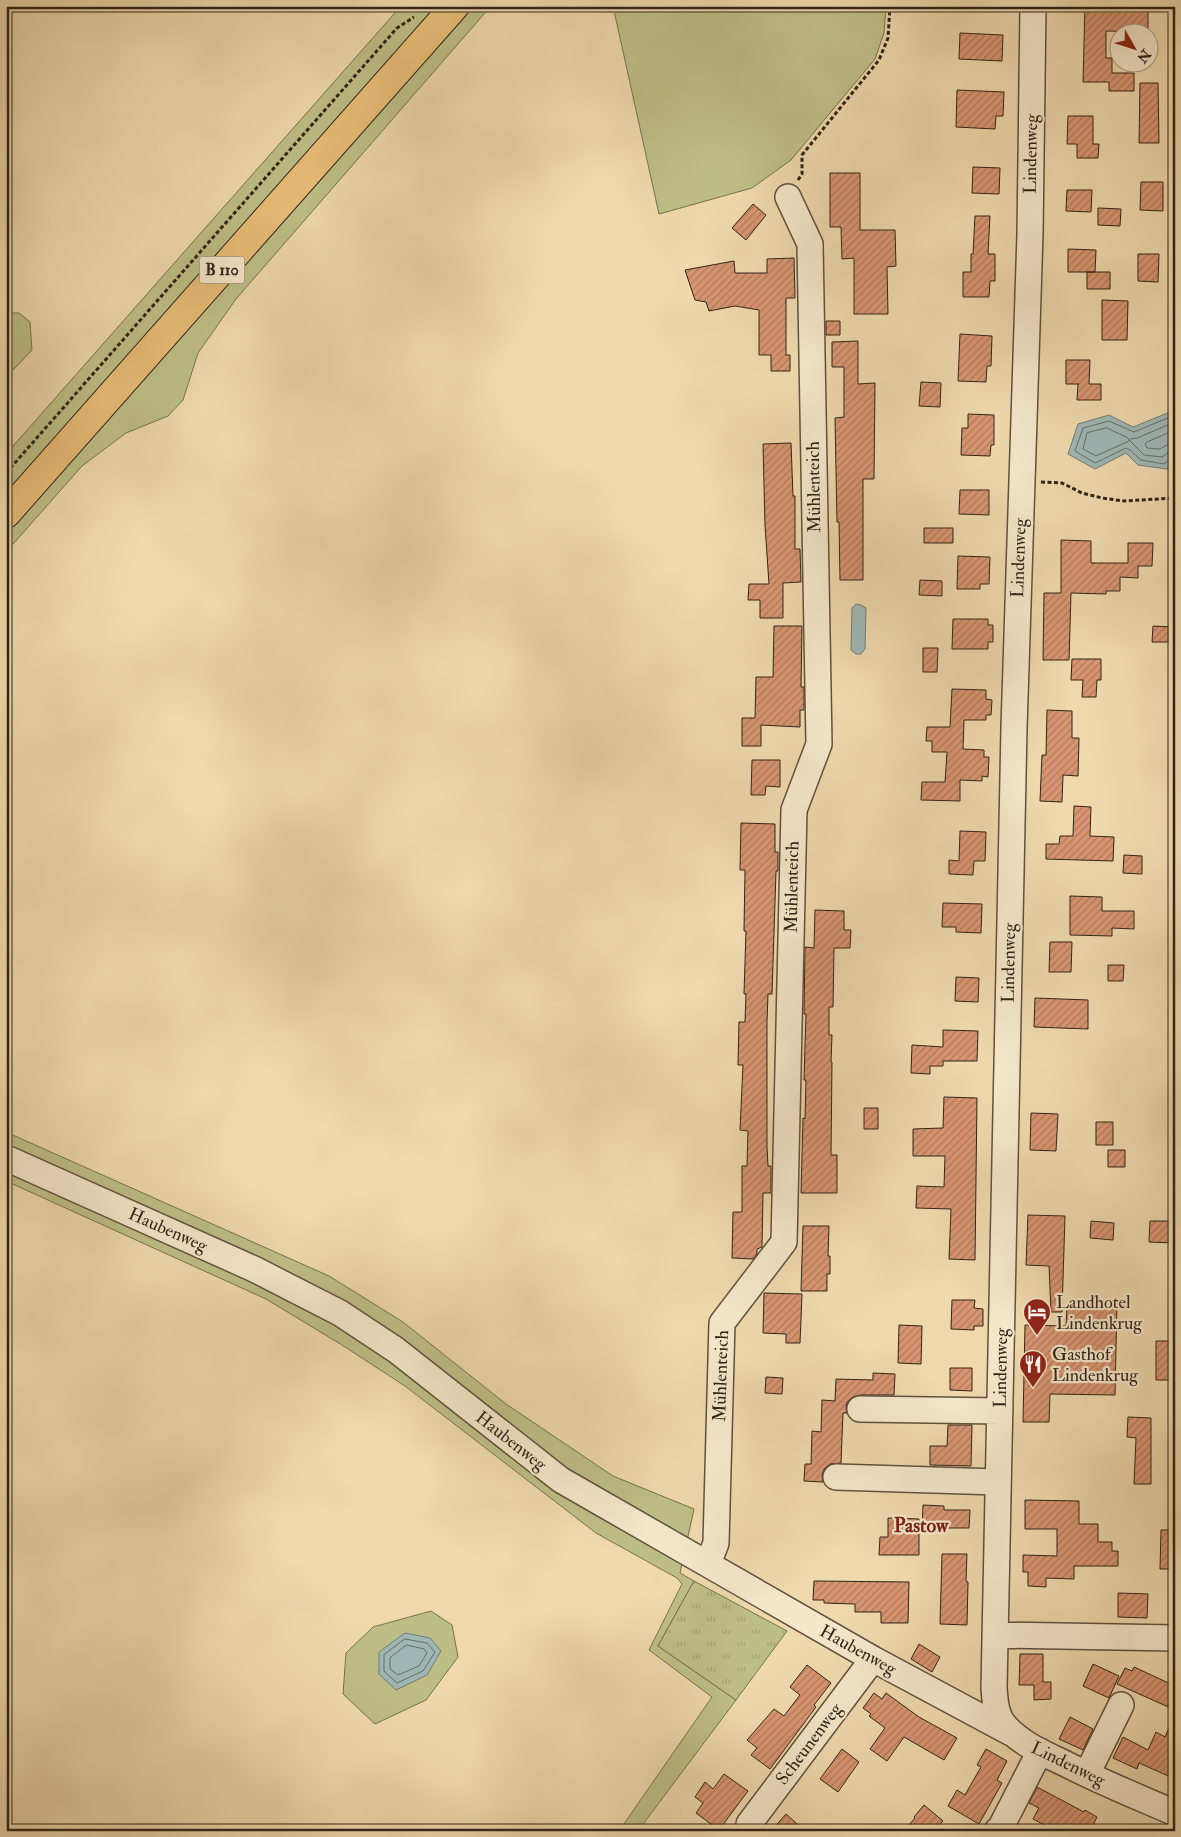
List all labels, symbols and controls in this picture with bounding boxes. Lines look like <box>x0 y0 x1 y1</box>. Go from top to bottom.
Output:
north arrow <box>1108 22 1158 72</box>
text: N <box>1133 45 1155 66</box>
street label: Lindenweg <box>1019 113 1043 194</box>
road number: B 110 <box>200 256 244 284</box>
street label: Mühlenteich <box>802 440 826 533</box>
street label: Lindenweg <box>1006 517 1032 598</box>
street label: Mühlenteich <box>780 840 804 933</box>
street label: Lindenweg <box>997 922 1021 1003</box>
street label: Haubenweg <box>125 1202 212 1258</box>
place label: Landhotel Lindenkrug <box>1056 1291 1143 1335</box>
hotel icon: Landhotel Lindenkrug <box>1022 1297 1052 1336</box>
street label: Lindenweg <box>989 1327 1013 1408</box>
street label: Mühlenteich <box>708 1329 734 1422</box>
place label: Gasthof Lindenkrug <box>1052 1343 1139 1387</box>
restaurant icon: Gasthof Lindenkrug <box>1018 1349 1048 1388</box>
street label: Haubenweg <box>471 1406 552 1477</box>
district label: Pastow <box>894 1513 949 1538</box>
street label: Haubenweg <box>816 1620 901 1681</box>
street label: Scheunenweg <box>771 1698 848 1790</box>
street label: Lindenweg <box>1027 1736 1110 1792</box>

